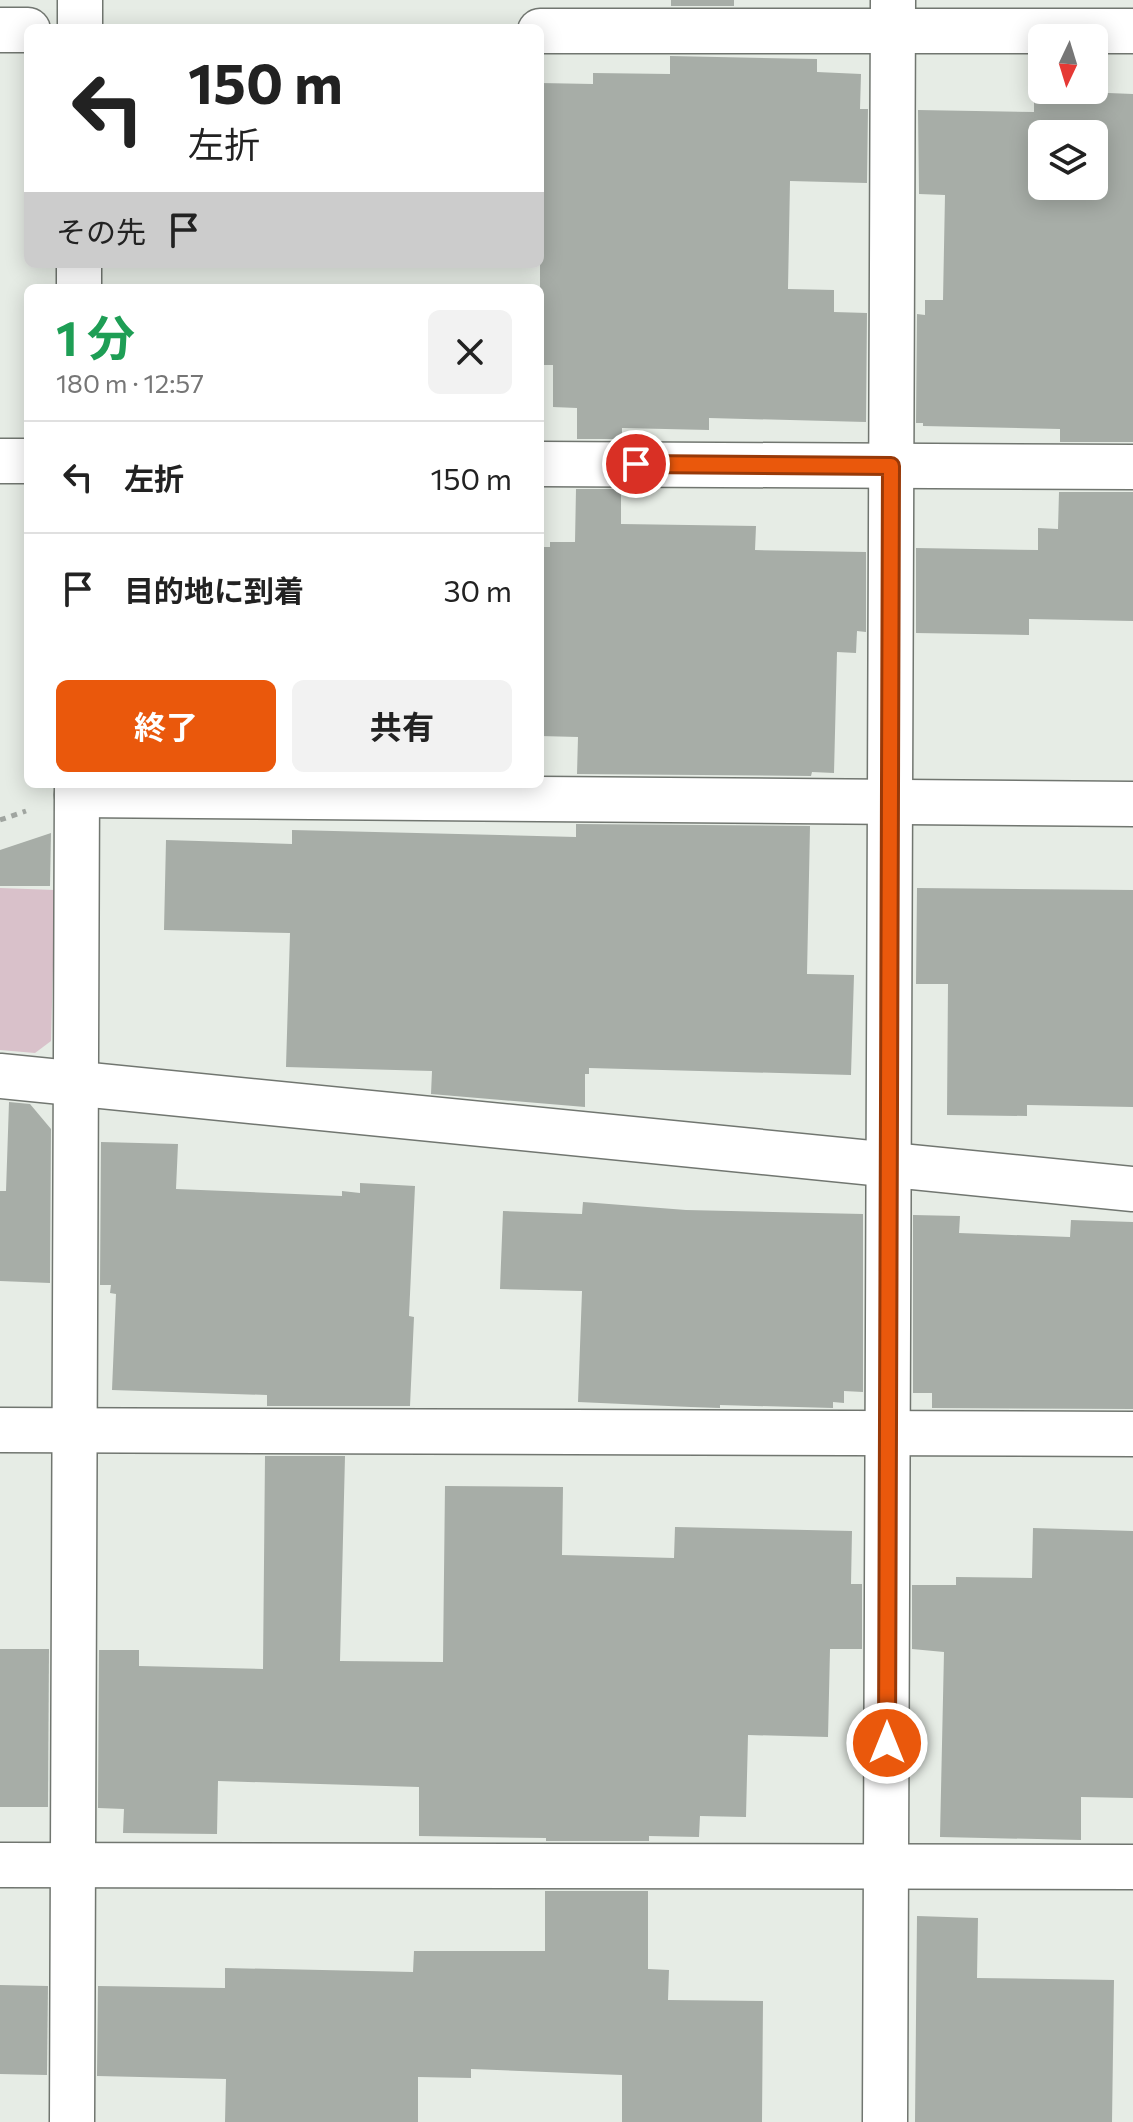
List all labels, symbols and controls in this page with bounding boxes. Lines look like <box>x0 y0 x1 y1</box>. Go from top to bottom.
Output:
north arrow <box>1028 24 1108 104</box>
map controls <box>1028 24 1108 200</box>
text: 150 m <box>188 47 343 116</box>
icon: left <box>56 56 160 160</box>
button: layers <box>1028 120 1108 200</box>
text: 左折 <box>188 121 260 165</box>
icon: arrive <box>162 208 206 252</box>
text: その先 <box>56 212 146 249</box>
text: 1 分 <box>56 307 135 366</box>
button: close <box>428 310 512 394</box>
text: 180 m · 12:57 <box>56 367 204 398</box>
pin <box>602 430 670 498</box>
icon: arrive <box>614 442 658 486</box>
icon: left <box>56 455 100 499</box>
text: 左折 <box>124 459 184 496</box>
text: 150 m <box>430 459 512 496</box>
icon: arrive <box>56 567 100 611</box>
text: 目的地に到着 <box>124 571 304 608</box>
text: 30 m <box>443 571 512 608</box>
button: 終了 <box>56 680 276 772</box>
button: 共有 <box>292 680 512 772</box>
position arrow <box>845 1701 929 1785</box>

